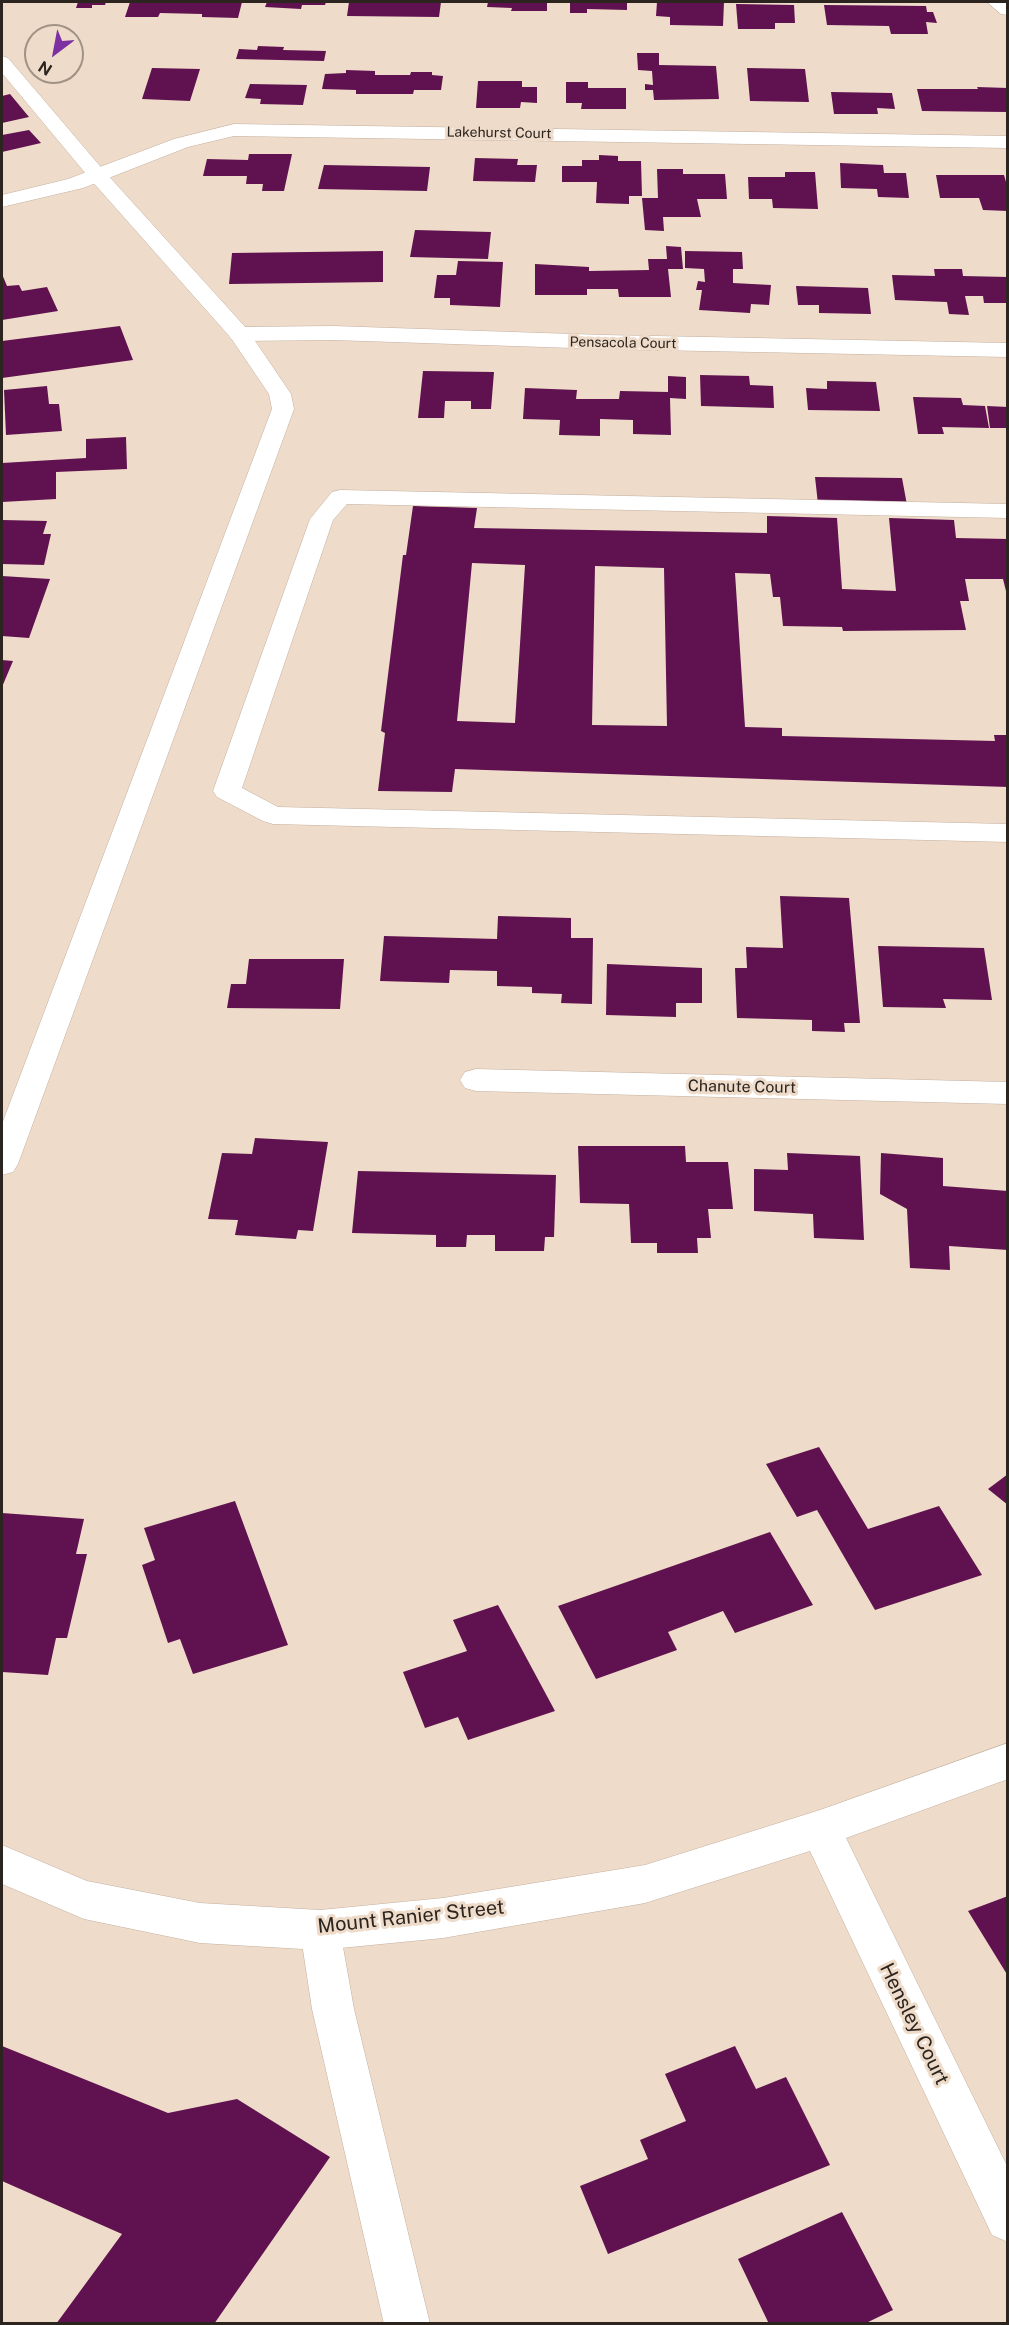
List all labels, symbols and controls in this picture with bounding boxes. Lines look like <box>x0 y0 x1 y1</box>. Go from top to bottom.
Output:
north arrow <box>24 24 84 84</box>
text: N <box>35 57 56 79</box>
street label: Lakehurst Court <box>446 124 552 142</box>
street label: Pensacola Court <box>569 334 677 352</box>
street label: Chanute Court <box>688 1076 796 1098</box>
street label: Mount Ranier Street <box>316 1895 506 1939</box>
street label: Hensley Court <box>874 1959 954 2089</box>

